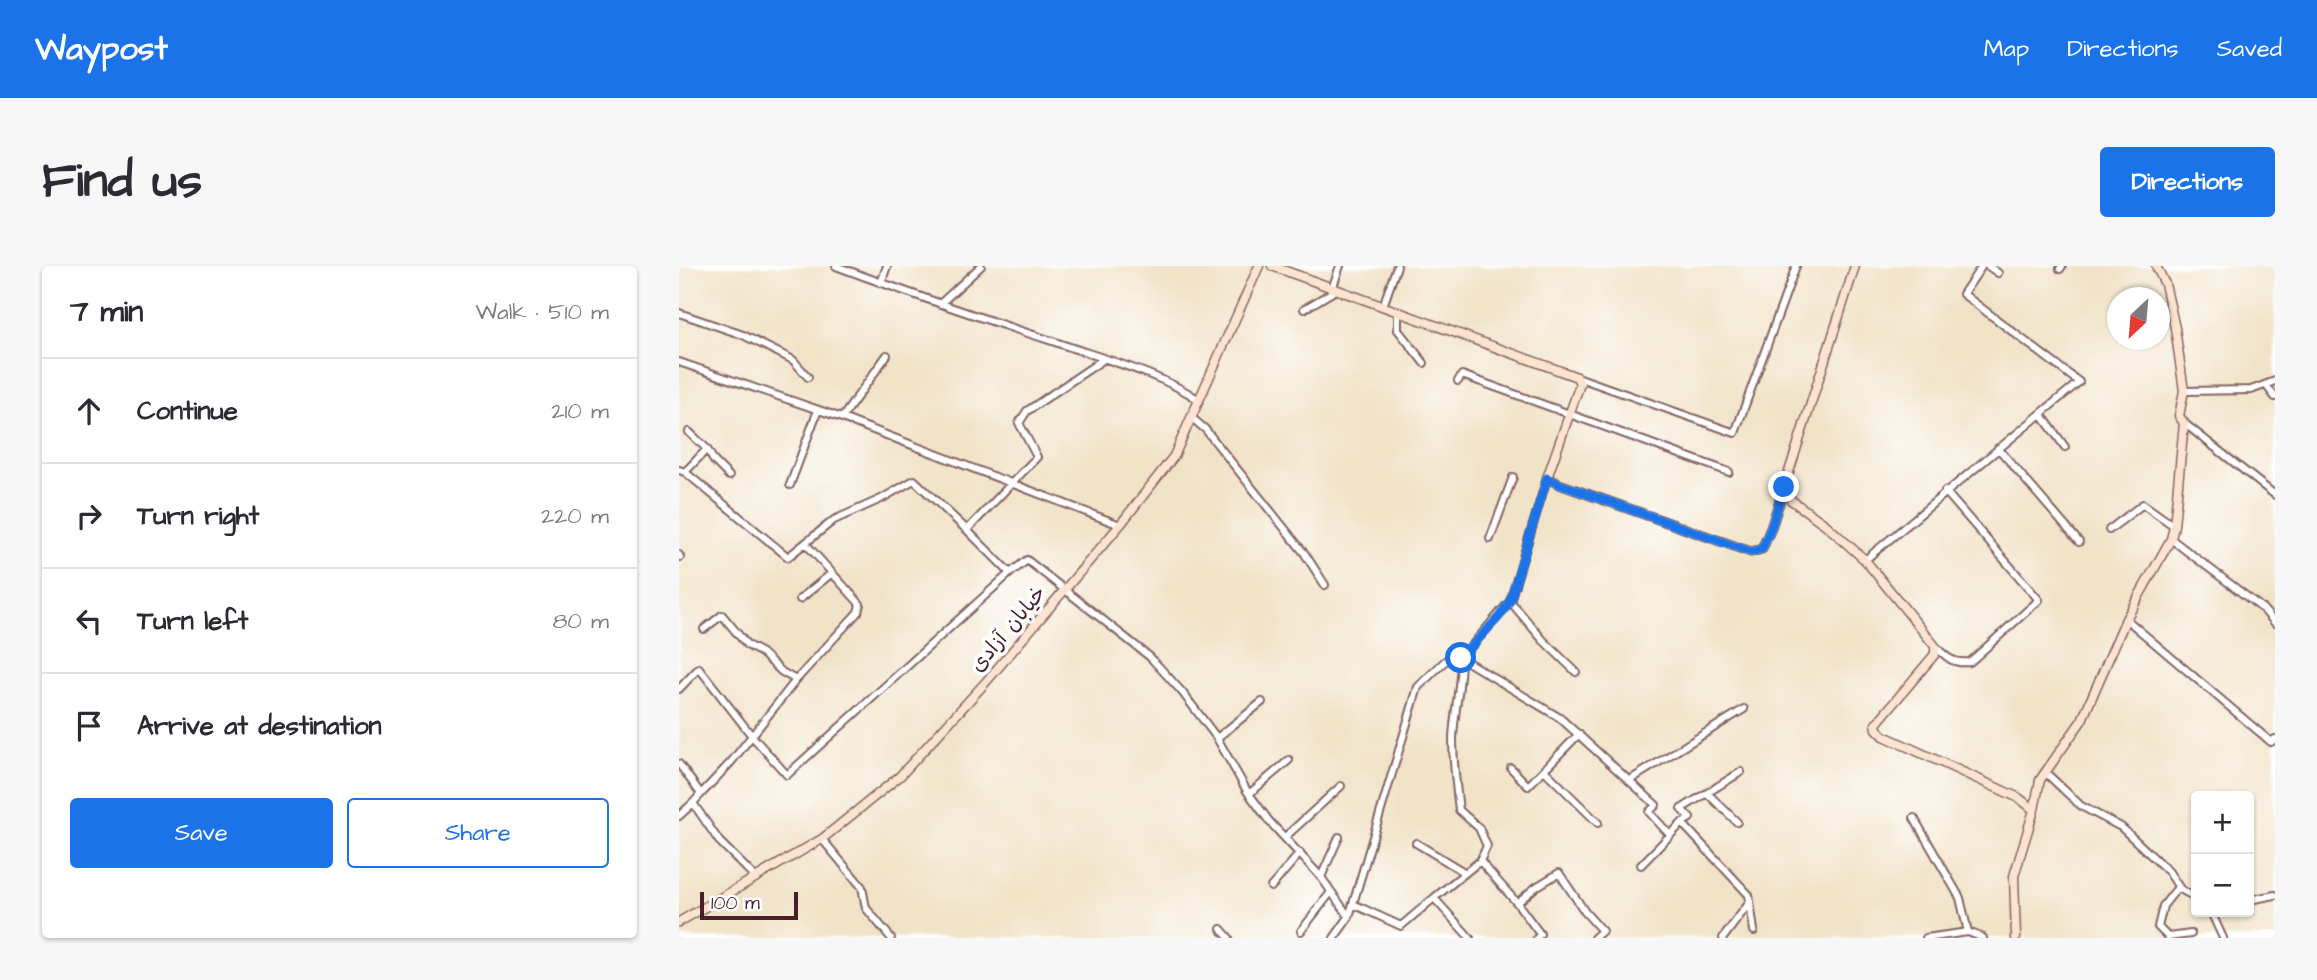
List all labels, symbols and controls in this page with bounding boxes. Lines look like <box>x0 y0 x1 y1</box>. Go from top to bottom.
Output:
text: Waypost <box>35 26 168 72</box>
text: Map <box>1984 32 2029 66</box>
text: Directions <box>2067 32 2179 66</box>
text: Saved <box>2217 32 2282 66</box>
button: Directions <box>2100 147 2275 217</box>
text: Find us <box>42 148 202 216</box>
north arrow <box>2107 287 2170 350</box>
text: 7 min <box>70 291 143 333</box>
text: Walk · 510 m <box>475 296 609 328</box>
icon: ahead <box>70 392 108 430</box>
text: Continue <box>137 393 238 429</box>
text: 210 m <box>551 395 609 427</box>
route end <box>1768 471 1799 502</box>
icon: right <box>70 497 108 535</box>
text: Turn right <box>137 498 259 534</box>
text: 220 m <box>541 500 609 532</box>
street label: خیابان آزادی <box>963 580 1053 678</box>
icon: left <box>70 602 108 640</box>
text: Turn left <box>137 603 248 639</box>
text: 80 m <box>552 605 609 637</box>
route start <box>1445 642 1476 673</box>
icon: arrive <box>70 707 108 745</box>
text: Arrive at destination <box>137 708 382 744</box>
map controls <box>2191 791 2254 917</box>
button: + <box>2191 791 2254 854</box>
button: Save <box>70 798 333 868</box>
button: Share <box>347 798 609 868</box>
button: − <box>2191 854 2254 917</box>
scale bar <box>700 889 798 921</box>
text: 100 m <box>711 890 760 917</box>

